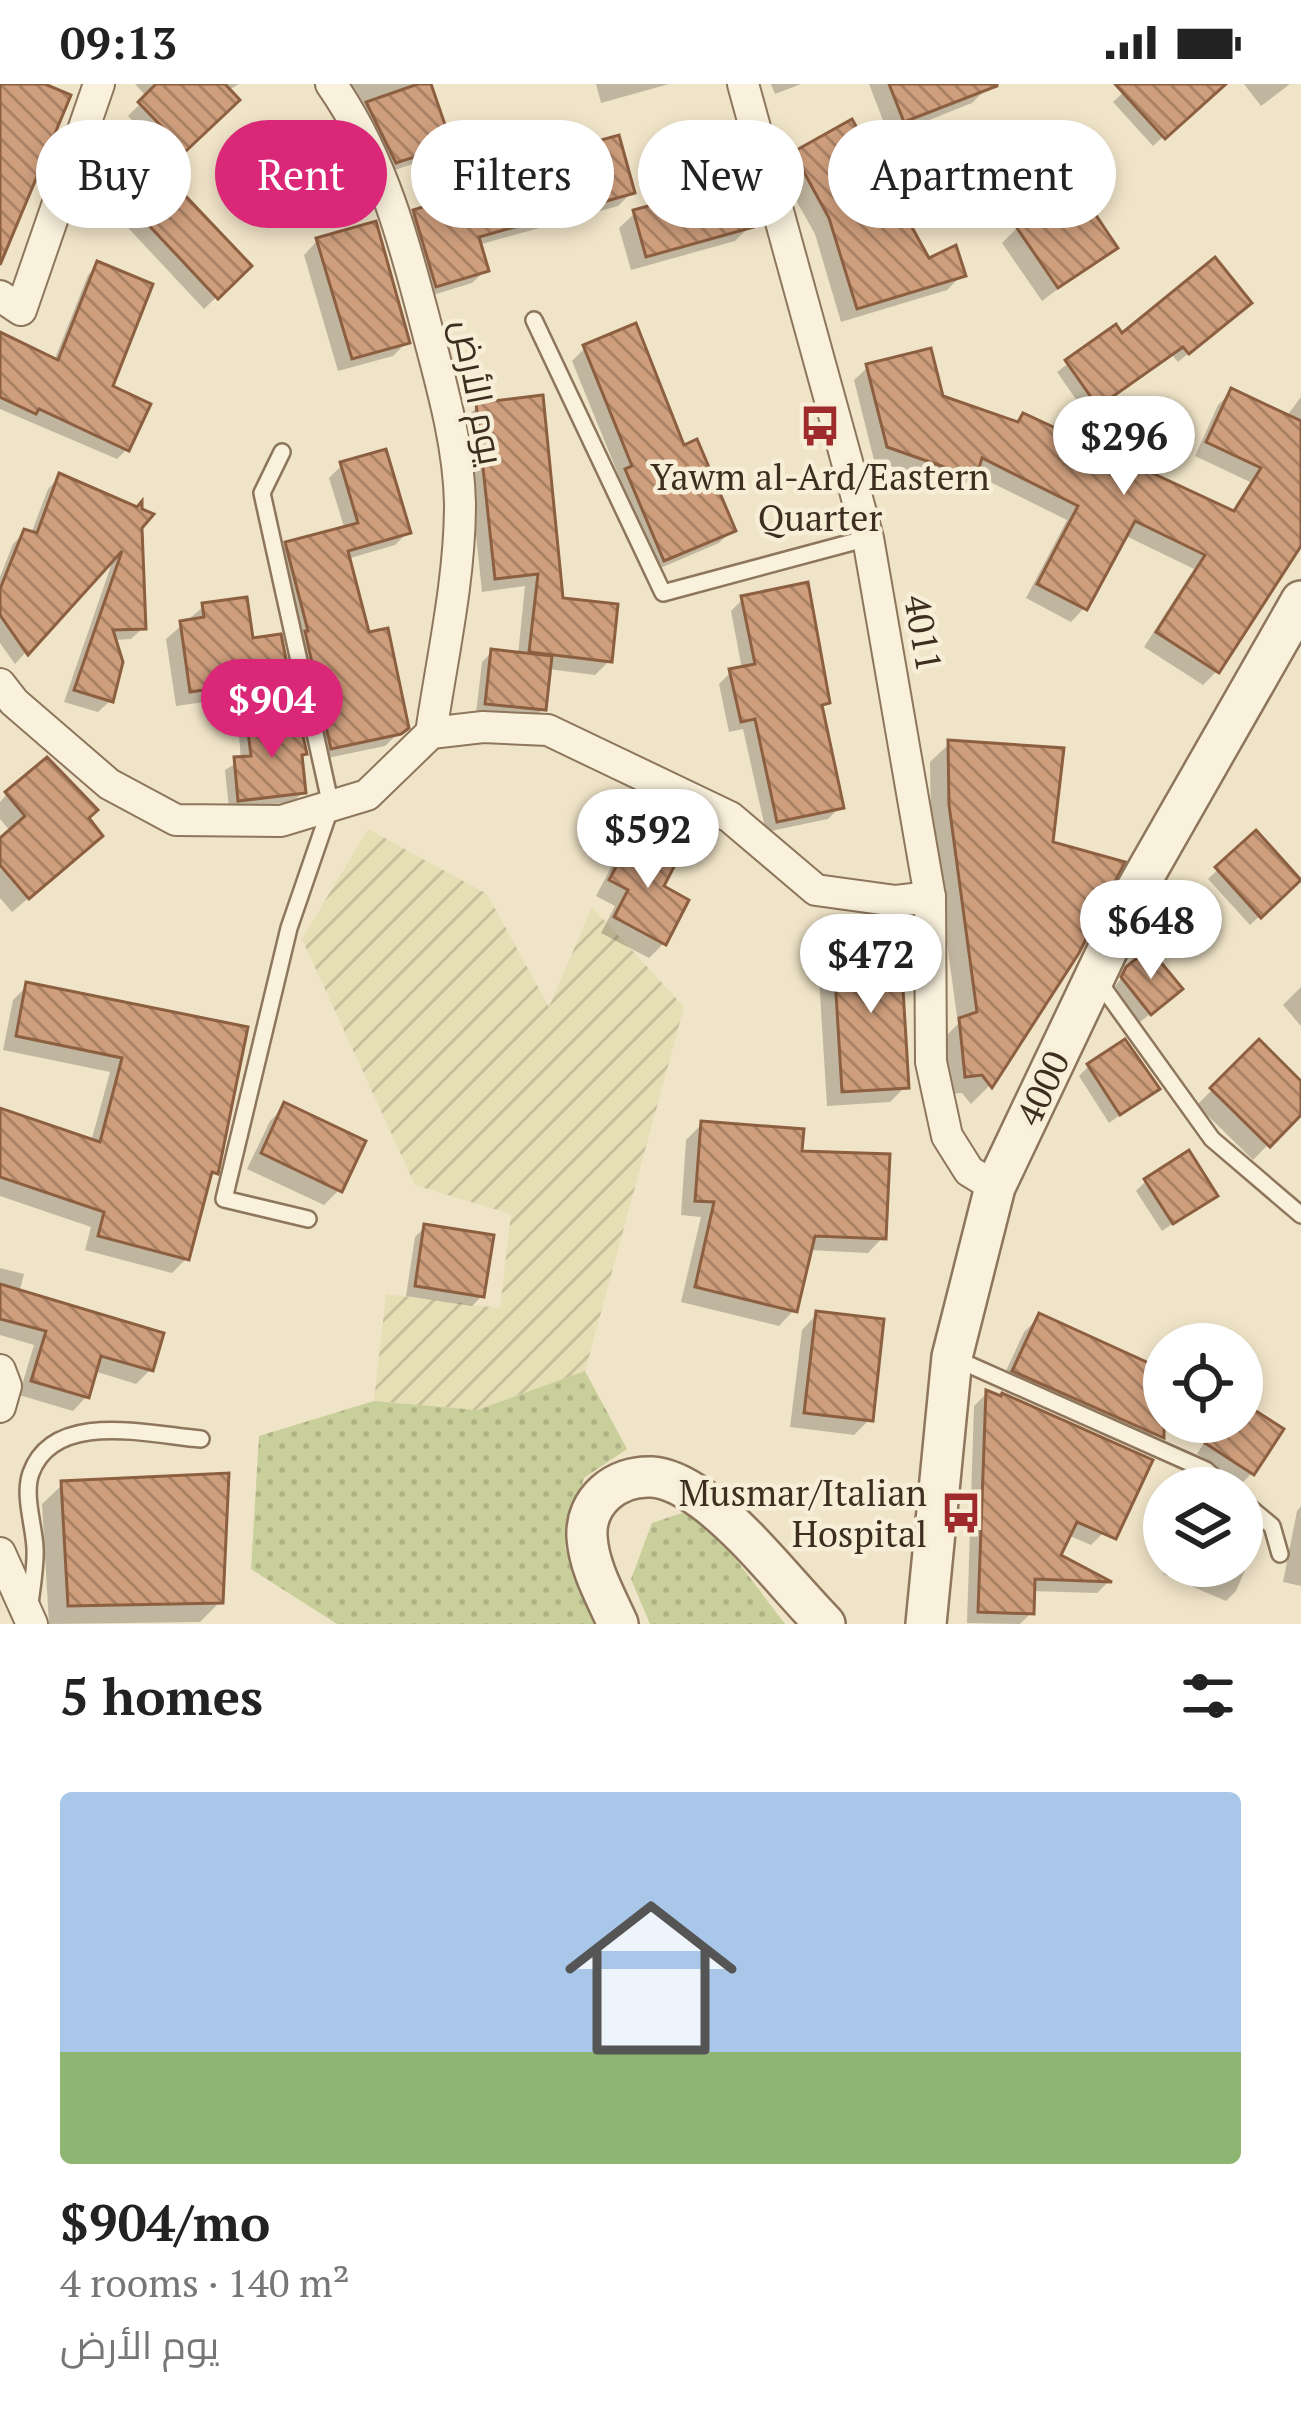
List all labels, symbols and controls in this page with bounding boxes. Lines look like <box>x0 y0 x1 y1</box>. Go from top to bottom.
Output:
text: 09:13 <box>60 12 177 72</box>
chip: Buy <box>36 120 191 228</box>
chip: Rent <box>215 120 387 228</box>
chip: Filters <box>411 120 614 228</box>
chip: New <box>638 120 804 228</box>
chip: Apartment <box>828 120 1116 228</box>
street label: يوم الأرض <box>440 315 516 469</box>
pin: $296 <box>1053 396 1195 498</box>
bus stop icon: Yawm al-Ard/Eastern Quarter <box>797 403 843 449</box>
text: $296 <box>1080 409 1168 461</box>
place label: Yawm al-Ard/Eastern Quarter <box>650 453 990 541</box>
street label: 4011 <box>894 591 954 675</box>
pin: $904 <box>201 659 343 761</box>
text: $904 <box>228 672 316 724</box>
pin: $592 <box>577 789 719 891</box>
text: $592 <box>604 802 692 854</box>
pin: $648 <box>1080 880 1222 982</box>
text: $648 <box>1107 893 1195 945</box>
pin: $472 <box>800 914 942 1016</box>
text: $472 <box>827 927 915 979</box>
street label: 4000 <box>1004 1043 1080 1133</box>
map controls <box>1143 1323 1263 1587</box>
button: locate <box>1143 1323 1263 1443</box>
button: layers <box>1143 1467 1263 1587</box>
place label: Musmar/Italian Hospital <box>679 1469 927 1557</box>
bus stop icon: Musmar/Italian Hospital <box>938 1490 984 1536</box>
text: 5 homes <box>60 1662 263 1730</box>
icon: filters <box>1175 1663 1241 1729</box>
icon: home <box>543 1870 759 2086</box>
text: $904/mo <box>60 2188 270 2256</box>
text: 4 rooms · 140 m² <box>60 2256 350 2308</box>
text: يوم الأرض <box>60 2318 219 2370</box>

